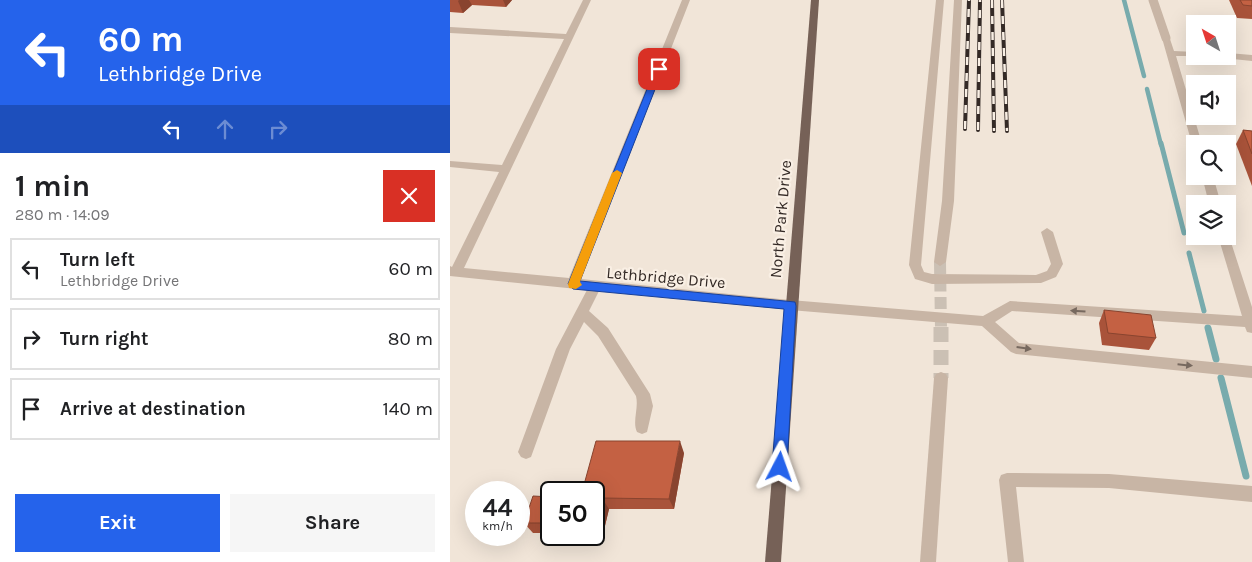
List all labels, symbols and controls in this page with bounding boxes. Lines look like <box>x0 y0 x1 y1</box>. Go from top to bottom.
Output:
north arrow <box>1186 15 1236 65</box>
map controls <box>1186 15 1236 245</box>
text: 60 m <box>98 19 183 60</box>
icon: left <box>15 20 80 85</box>
pin <box>638 48 680 90</box>
icon: arrive <box>645 55 673 83</box>
text: Lethbridge Drive <box>98 61 262 87</box>
button: sound <box>1186 75 1236 125</box>
icon: left <box>158 115 186 143</box>
icon: ahead <box>211 115 239 143</box>
icon: right <box>264 115 292 143</box>
button: search <box>1186 135 1236 185</box>
street label: North Park Drive <box>766 159 795 279</box>
text: 1 min <box>15 168 90 204</box>
button: close <box>383 170 435 222</box>
button: layers <box>1186 195 1236 245</box>
text: 280 m · 14:09 <box>15 205 110 224</box>
text: Turn left <box>60 249 135 271</box>
icon: left <box>17 255 45 283</box>
text: 60 m <box>389 258 433 280</box>
street label: Lethbridge Drive <box>606 263 726 292</box>
text: Lethbridge Drive <box>60 271 179 290</box>
one-way arrow <box>1070 306 1086 314</box>
icon: right <box>17 325 45 353</box>
text: Turn right <box>60 328 149 350</box>
text: 80 m <box>388 328 433 350</box>
one-way arrow <box>1016 345 1032 353</box>
one-way arrow <box>1178 361 1194 369</box>
icon: arrive <box>17 395 45 423</box>
text: Arrive at destination <box>60 398 246 420</box>
text: 140 m <box>383 398 433 420</box>
position arrow <box>753 440 805 492</box>
speed limit sign: 50 <box>540 481 605 546</box>
text: 44 <box>483 493 512 522</box>
button: Exit <box>15 494 220 552</box>
button: Share <box>230 494 435 552</box>
text: km/h <box>482 519 513 533</box>

